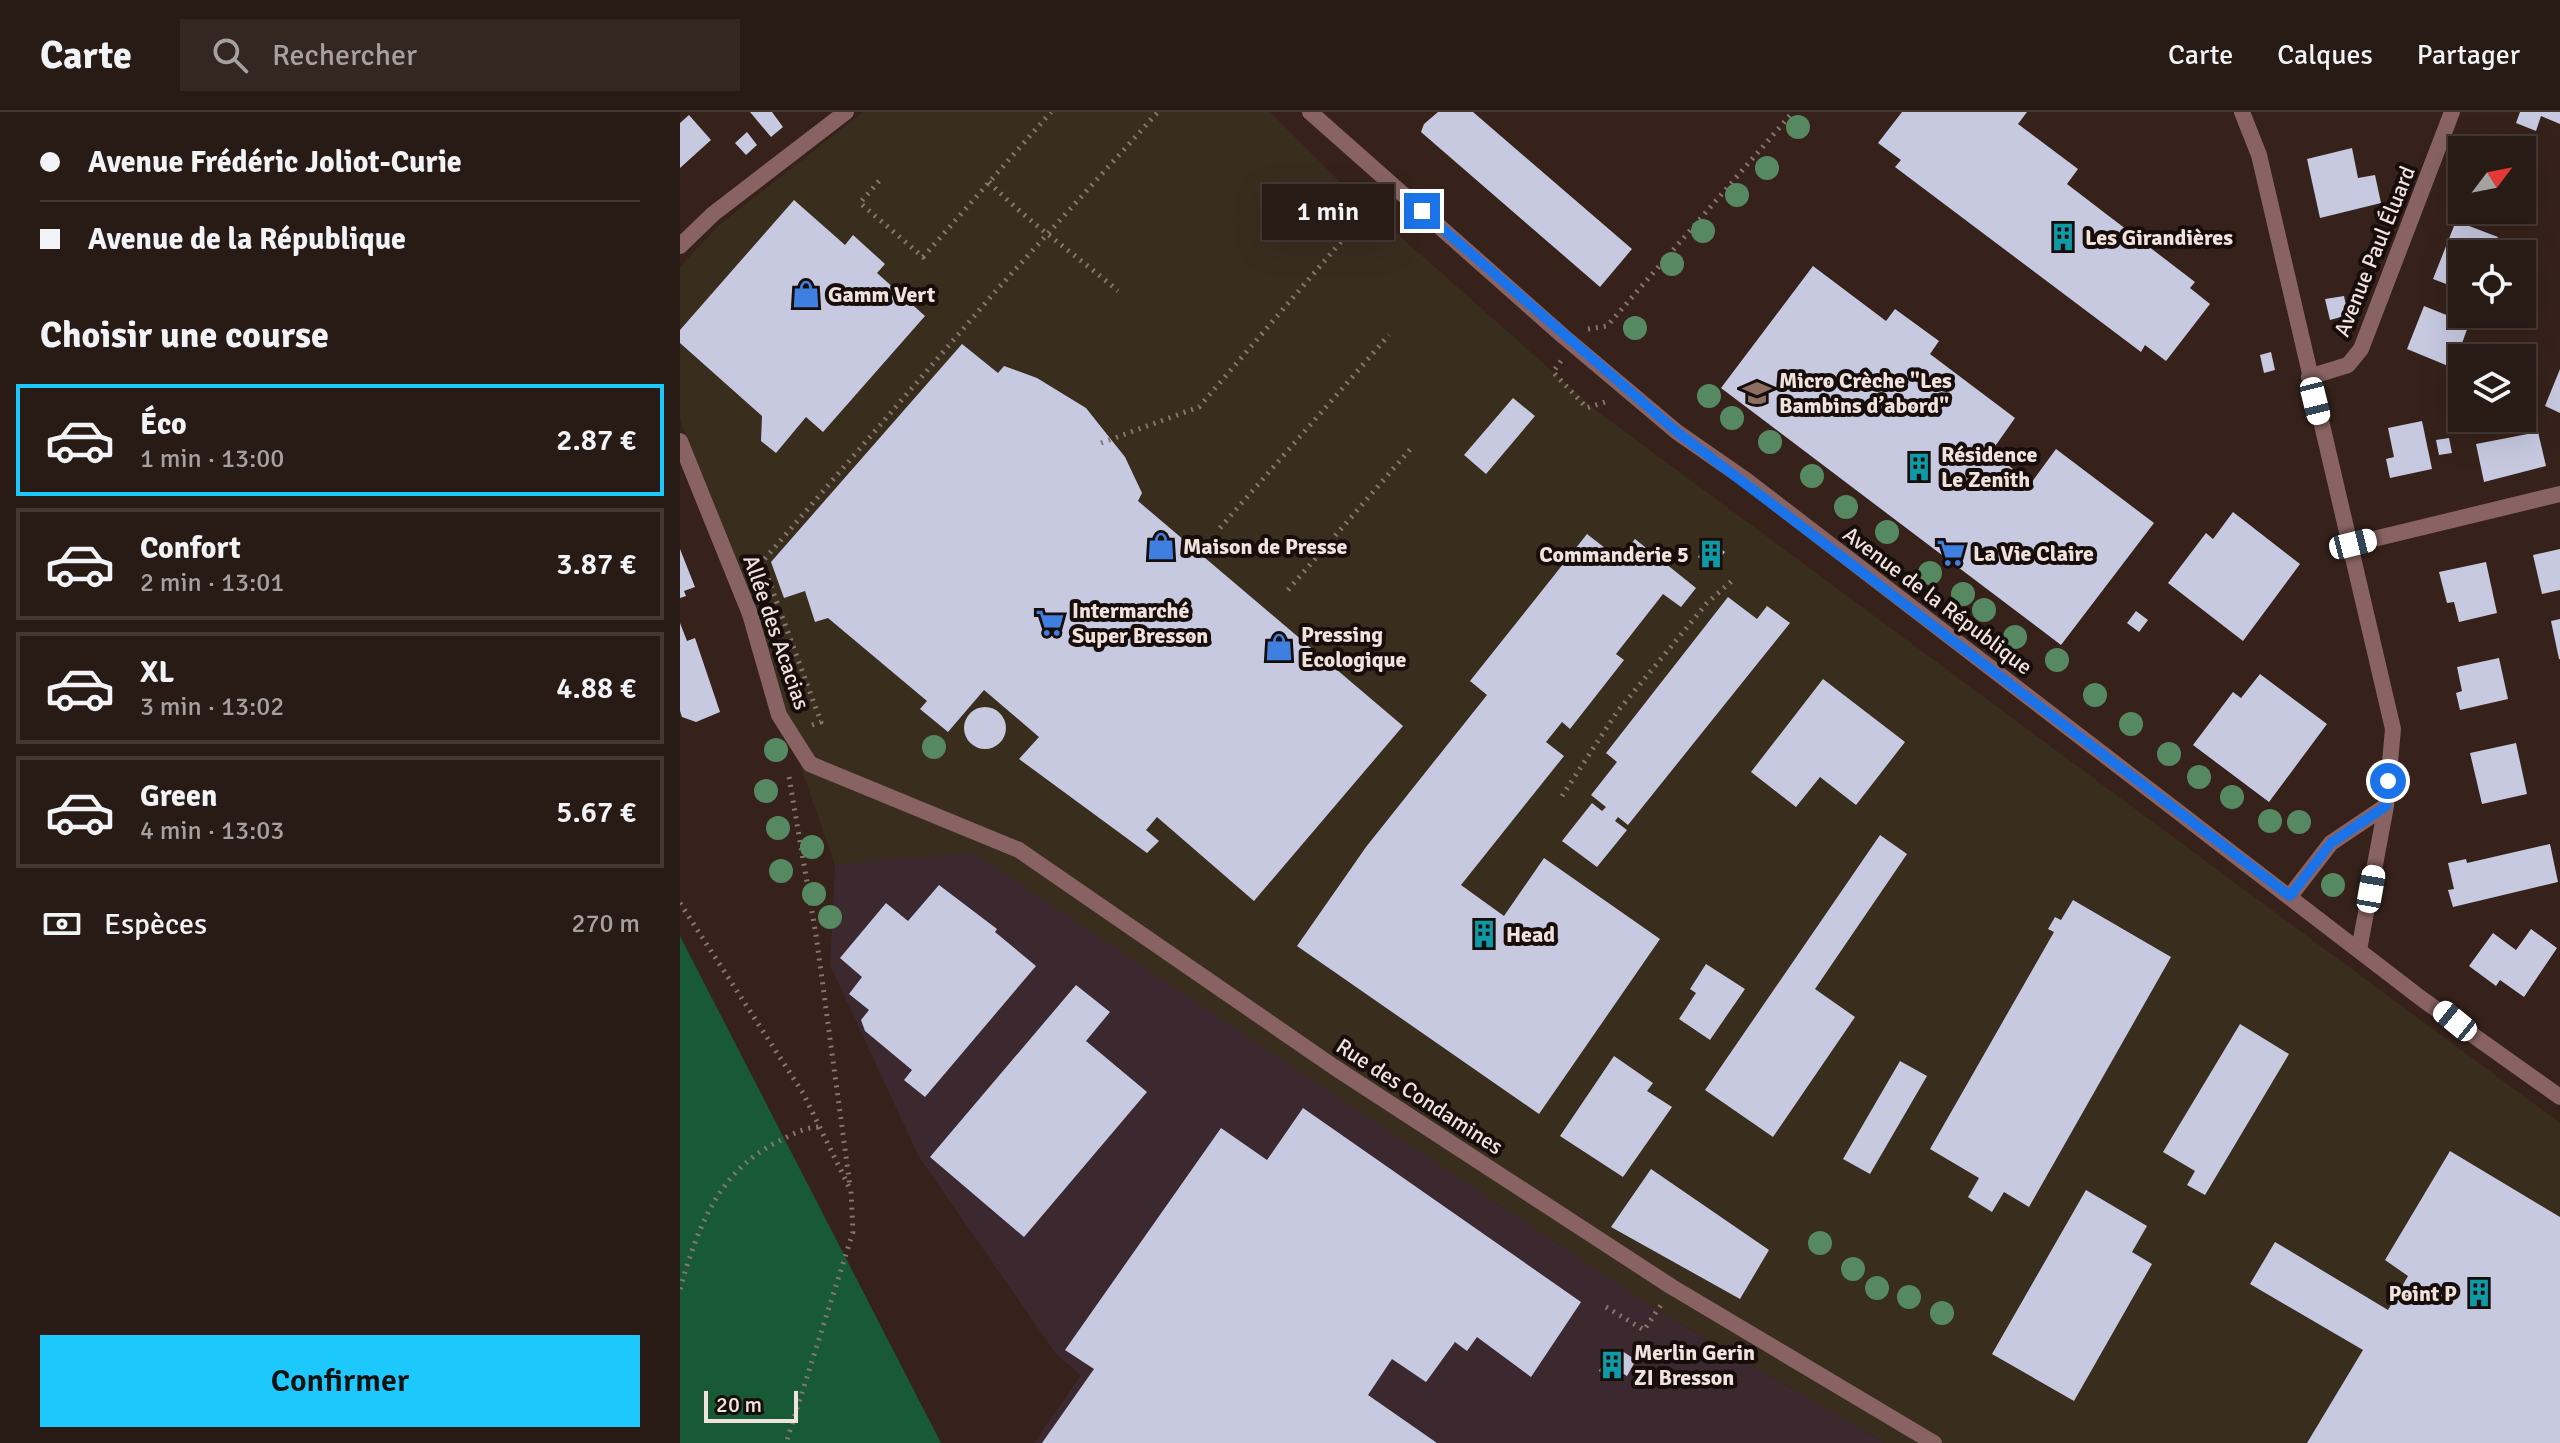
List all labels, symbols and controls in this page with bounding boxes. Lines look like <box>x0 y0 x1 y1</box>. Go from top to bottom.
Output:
search box <box>180 19 740 91</box>
text: Carte <box>40 32 132 79</box>
icon: search <box>208 33 252 77</box>
text: Rechercher <box>272 37 417 74</box>
text: Carte <box>2168 38 2233 72</box>
text: Calques <box>2277 38 2373 72</box>
text: Partager <box>2417 38 2520 72</box>
north arrow <box>2448 136 2536 224</box>
map controls <box>2448 136 2536 432</box>
text: Avenue Frédéric Joliot-Curie <box>88 144 462 181</box>
street label: Avenue Paul Éluard <box>2328 162 2421 340</box>
callout: 1 min <box>1262 183 1394 239</box>
route end <box>1404 193 1440 229</box>
text: 1 min <box>1297 196 1359 228</box>
text: Avenue de la République <box>88 221 406 258</box>
building icon: Les Girandières <box>2048 222 2078 252</box>
place label: Les Girandières <box>2085 224 2233 251</box>
button: locate <box>2448 240 2536 328</box>
shop icon: Gamm Vert <box>791 279 821 309</box>
place label: Gamm Vert <box>828 281 935 308</box>
text: Choisir une course <box>40 313 329 358</box>
button: layers <box>2448 344 2536 432</box>
place label: Micro Crèche "Les Bambins d’abord" <box>1779 367 1952 419</box>
car <box>2298 375 2332 427</box>
school or university icon: Micro Crèche "Les Bambins d’abord" <box>1742 378 1772 408</box>
icon: car <box>44 404 116 476</box>
text: Éco <box>140 406 187 443</box>
text: 2.87 € <box>556 422 636 459</box>
place label: Résidence Le Zenith <box>1941 441 2038 493</box>
text: 1 min · 13:00 <box>140 443 284 475</box>
building icon: Résidence Le Zenith <box>1904 452 1934 482</box>
street label: Avenue de la République <box>1838 520 2038 680</box>
car <box>2327 527 2379 561</box>
icon: car <box>44 528 116 600</box>
text: Confort <box>140 530 241 567</box>
shop icon: Maison de Presse <box>1146 531 1176 561</box>
place label: Maison de Presse <box>1183 533 1348 560</box>
supermarket icon: La Vie Claire <box>1936 538 1966 568</box>
building icon: Commanderie 5 <box>1696 539 1726 569</box>
place label: La Vie Claire <box>1973 540 2094 567</box>
place label: Commanderie 5 <box>1539 541 1689 568</box>
text: 3.87 € <box>556 546 636 583</box>
street label: Allée des Acacias <box>737 551 816 713</box>
text: 2 min · 13:01 <box>140 567 284 599</box>
place label: Intermarché Super Bresson <box>1072 597 1208 649</box>
supermarket icon: Intermarché Super Bresson <box>1035 608 1065 638</box>
place label: Pressing Ecologique <box>1301 621 1407 673</box>
shop icon: Pressing Ecologique <box>1264 632 1294 662</box>
icon: car <box>44 652 116 724</box>
text: XL <box>140 654 174 691</box>
text: 4.88 € <box>556 670 636 707</box>
text: 3 min · 13:02 <box>140 691 284 723</box>
route start <box>2370 763 2406 799</box>
icon: car <box>44 776 116 848</box>
text: Green <box>140 778 217 815</box>
text: 5.67 € <box>556 794 636 831</box>
text: 4 min · 13:03 <box>140 815 284 847</box>
car <box>2355 863 2387 915</box>
icon: cash <box>40 902 84 946</box>
text: Espèces <box>104 906 207 943</box>
text: 270 m <box>571 908 640 940</box>
building icon: Head <box>1469 919 1499 949</box>
place label: Head <box>1506 921 1555 948</box>
car <box>2429 997 2481 1045</box>
street label: Rue des Condamines <box>1331 1032 1508 1160</box>
building icon: Point P <box>2464 1278 2494 1308</box>
place label: Point P <box>2388 1280 2457 1307</box>
button: Confirmer <box>40 1335 640 1427</box>
place label: Merlin Gerin ZI Bresson <box>1634 1339 1755 1391</box>
building icon: Merlin Gerin ZI Bresson <box>1597 1350 1627 1380</box>
scale bar <box>704 1387 798 1423</box>
text: 20 m <box>716 1391 762 1418</box>

